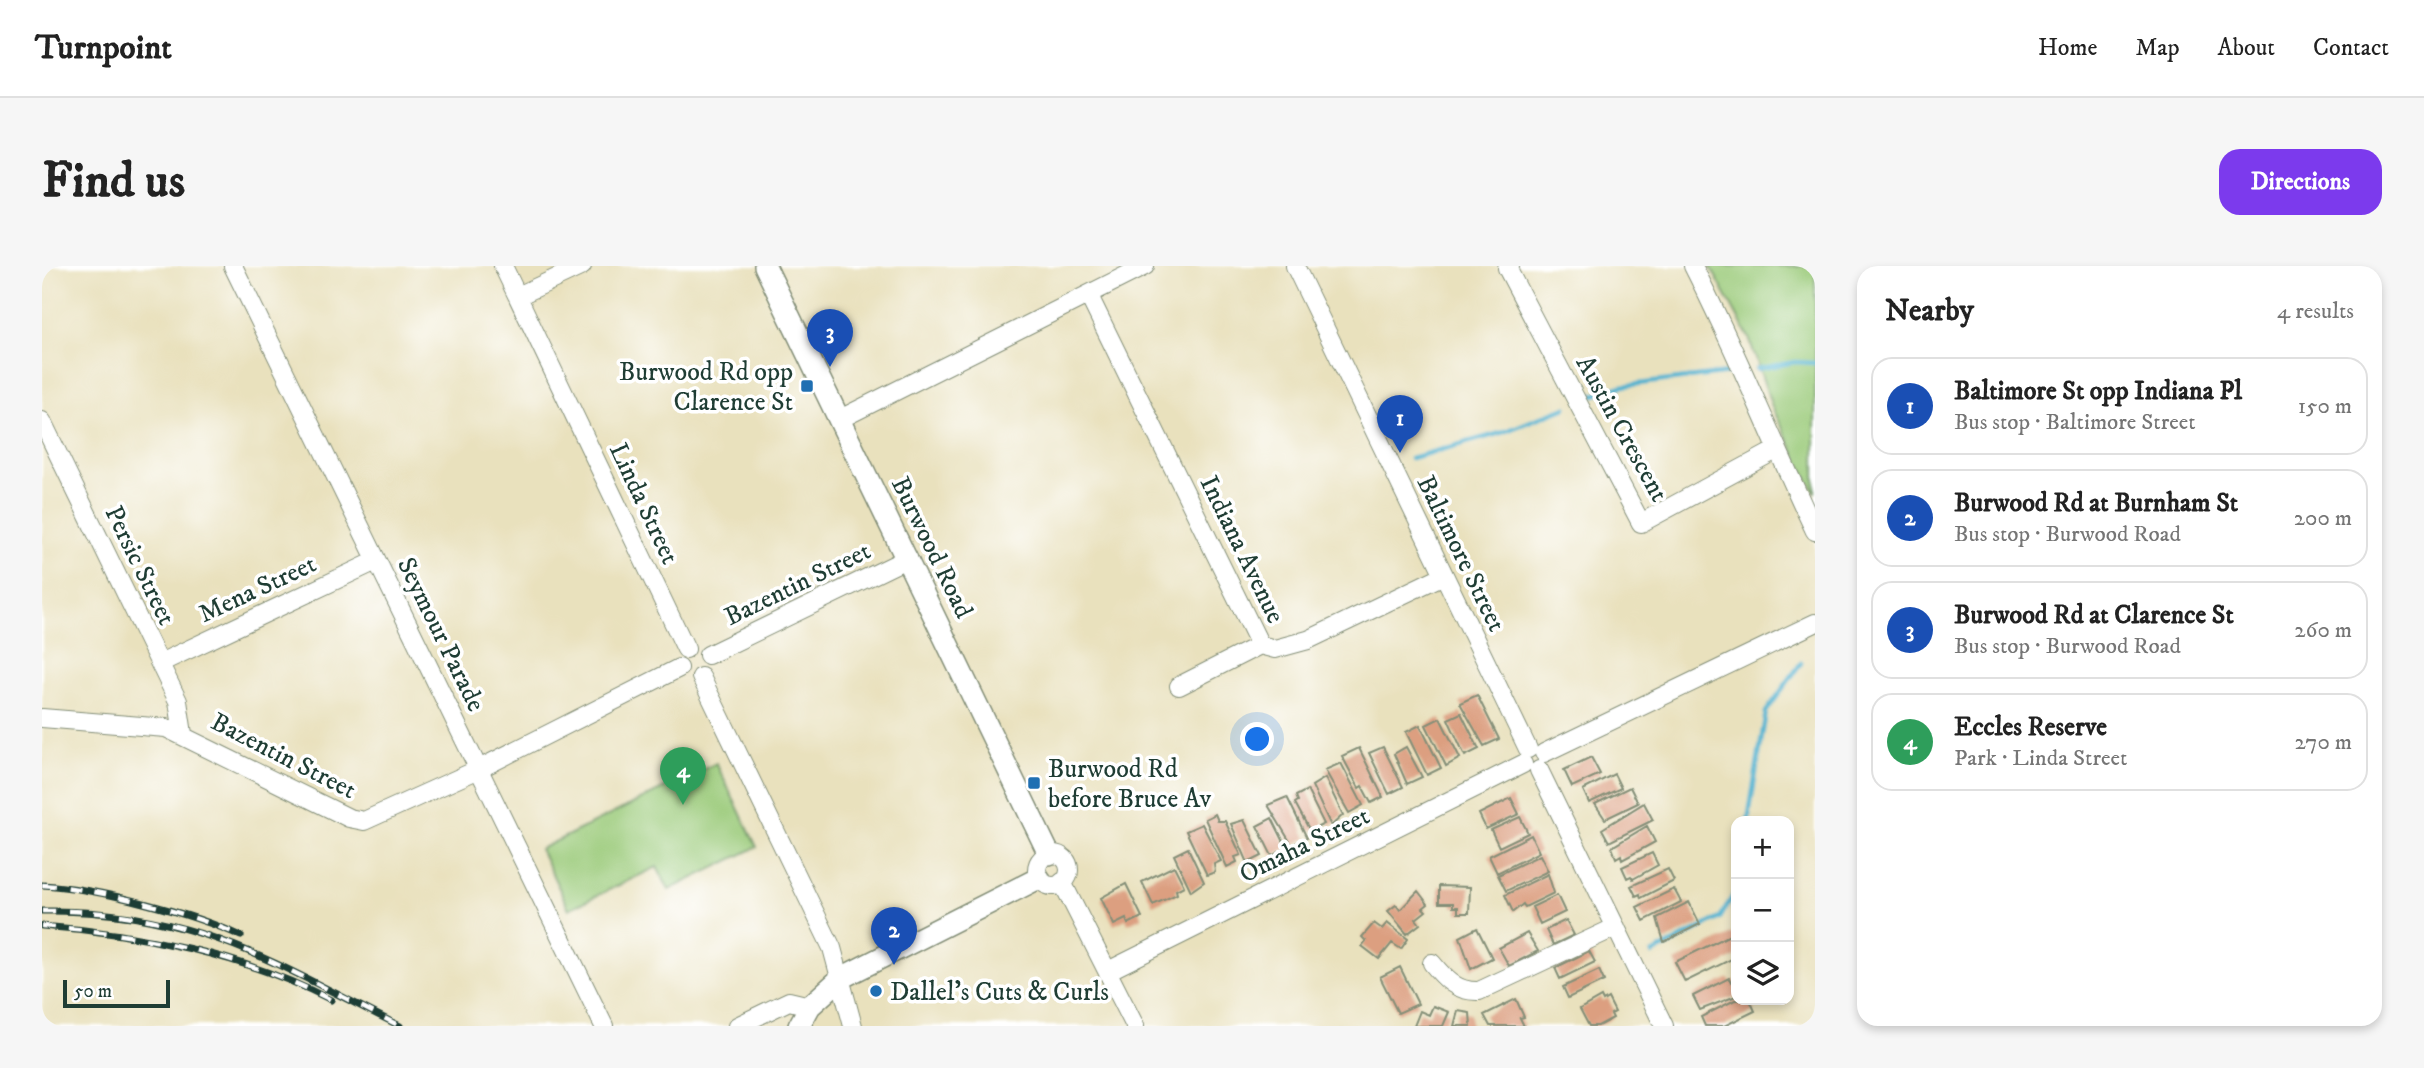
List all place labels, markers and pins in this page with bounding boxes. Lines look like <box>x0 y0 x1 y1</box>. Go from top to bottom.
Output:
pin: 3 <box>807 309 853 367</box>
place label: Burwood Rd opp Clarence St <box>619 356 793 419</box>
marker: Burwood Rd opp Clarence St <box>799 378 815 394</box>
pin: 1 <box>1377 395 1423 453</box>
pin: 4 <box>660 747 706 805</box>
place label: Burwood Rd before Bruce Av <box>1048 753 1212 816</box>
marker: Burwood Rd before Bruce Av <box>1026 775 1042 791</box>
pin: 2 <box>871 907 917 965</box>
place label: Dallel's Cuts & Curls <box>890 976 1109 1009</box>
marker: Dallel's Cuts & Curls <box>868 983 884 999</box>

